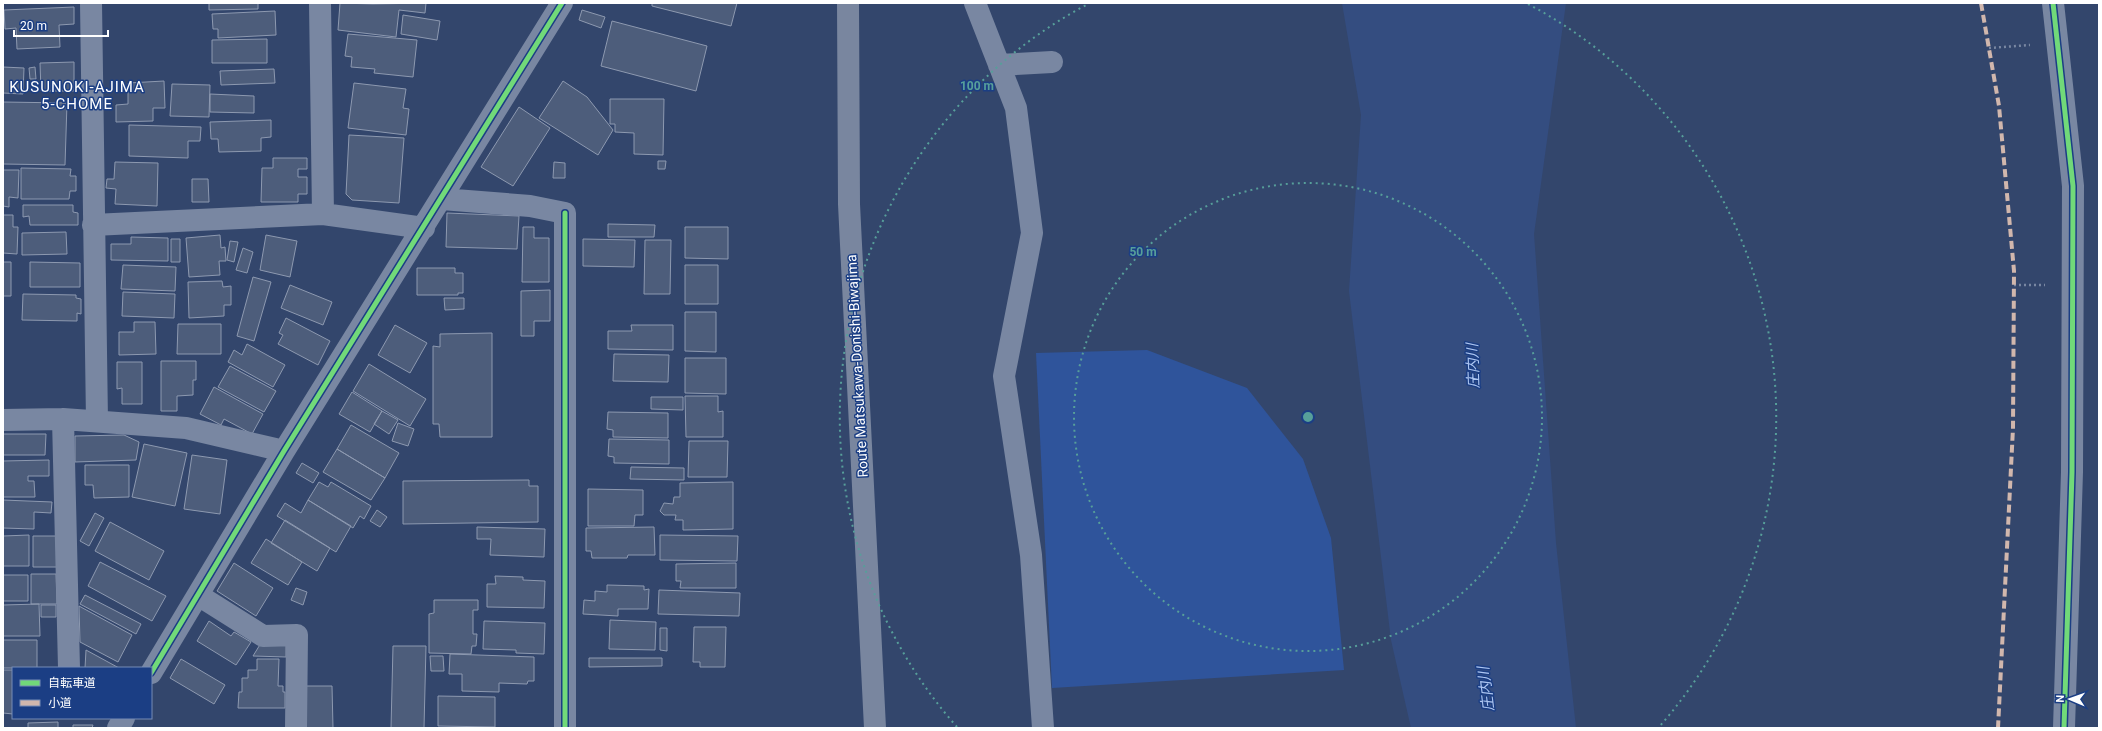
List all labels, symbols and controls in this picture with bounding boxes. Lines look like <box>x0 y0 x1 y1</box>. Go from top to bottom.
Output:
scale bar <box>14 12 108 38</box>
text: 20 m <box>20 19 47 33</box>
district label: KUSUNOKI-AJIMA 5-CHOME <box>9 78 145 113</box>
text: 100 m <box>960 79 994 93</box>
text: 50 m <box>1129 245 1157 259</box>
street label: Route Matsukawa-Donishi-Biwajima <box>843 254 871 478</box>
water label: 庄内川 <box>1463 341 1483 389</box>
centre of rings <box>1301 410 1315 424</box>
water label: 庄内川 <box>1474 664 1498 712</box>
legend <box>12 667 152 719</box>
text: 自転車道 <box>48 676 96 690</box>
north arrow <box>2050 679 2090 719</box>
text: N <box>2054 694 2067 703</box>
text: 小道 <box>48 696 72 710</box>

